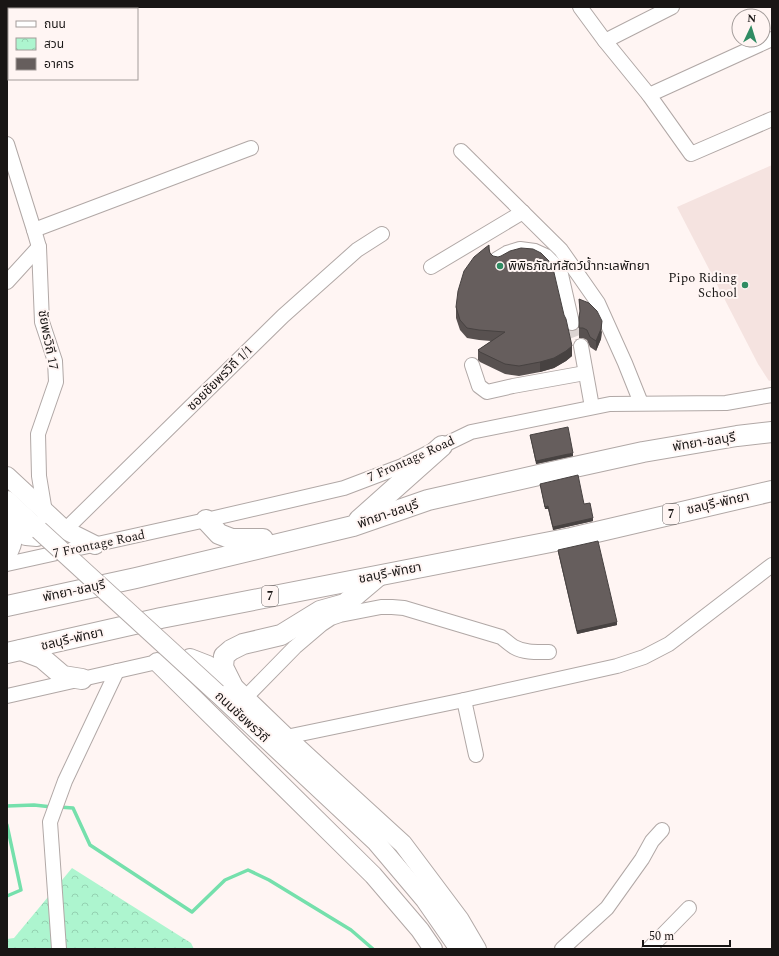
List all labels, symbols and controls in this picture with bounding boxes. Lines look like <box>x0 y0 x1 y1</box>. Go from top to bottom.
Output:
legend <box>8 8 138 80</box>
north arrow <box>731 8 771 48</box>
text: N <box>747 10 757 27</box>
text: ถนน <box>44 15 66 34</box>
text: สวน <box>44 35 64 54</box>
text: อาคาร <box>44 55 74 74</box>
place label: พิพิธภัณฑ์สัตว์น้ำทะเลพัทยา <box>508 256 650 276</box>
marker: พิพิธภัณฑ์สัตว์น้ำทะเลพัทยา <box>495 261 505 271</box>
place label: Pipo Riding School <box>668 268 737 303</box>
marker: Pipo Riding School <box>740 280 750 290</box>
street label: ชัยพรวิถี 17 <box>32 308 64 372</box>
street label: ซอยชัยพรวิถี 1/1 <box>182 340 258 416</box>
street label: พัทยา-ชลบุรี <box>671 427 737 457</box>
street label: 7 Frontage Road <box>364 431 458 487</box>
street label: ชลบุรี-พัทยา <box>685 486 751 520</box>
street label: พัทยา-ชลบุรี <box>355 494 421 534</box>
road number: 7 <box>663 504 679 524</box>
street label: 7 Frontage Road <box>51 524 147 564</box>
street label: ชลบุรี-พัทยา <box>357 557 423 589</box>
street label: พัทยา-ชลบุรี <box>41 575 107 607</box>
road number: 7 <box>262 586 278 606</box>
street label: ชลบุรี-พัทยา <box>39 622 105 656</box>
street label: ถนนชัยพรวิถี <box>210 686 274 748</box>
scale bar <box>643 922 730 948</box>
text: 50 m <box>649 927 674 946</box>

